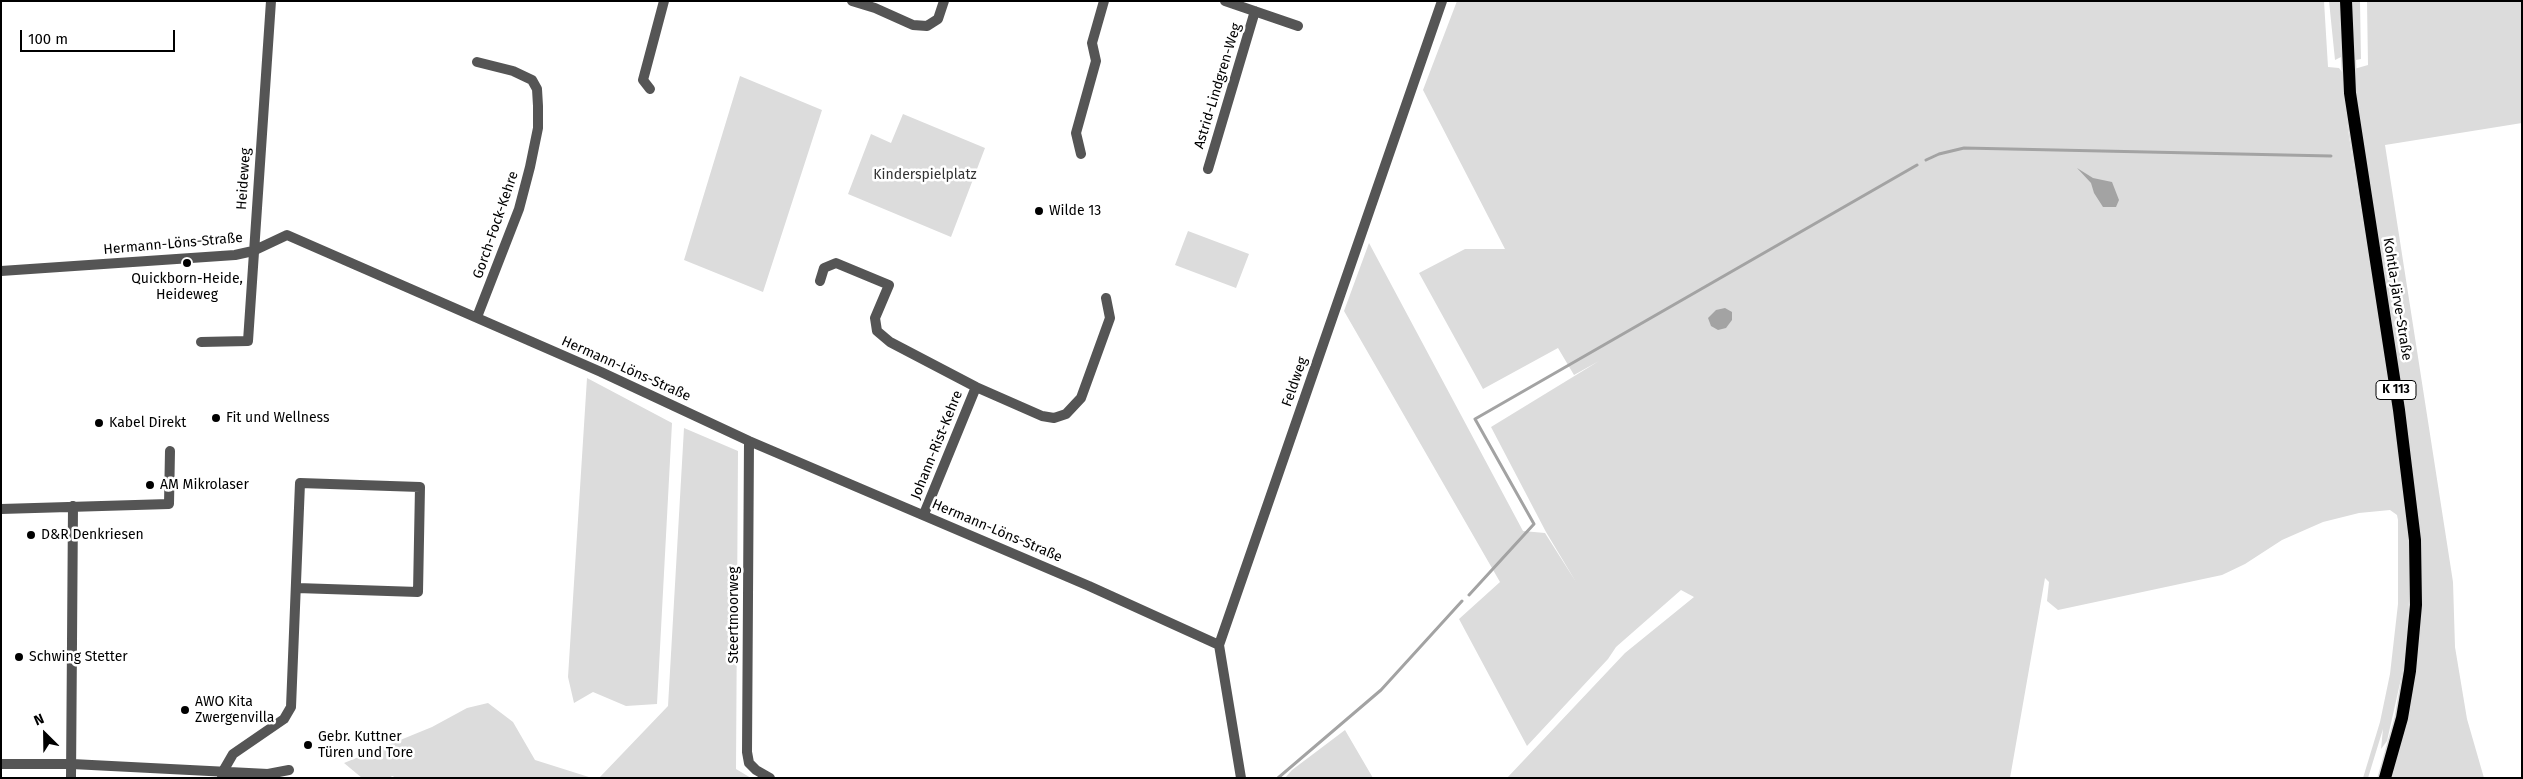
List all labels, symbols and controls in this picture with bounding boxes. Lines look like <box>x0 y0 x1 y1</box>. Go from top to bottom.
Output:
scale bar <box>22 20 178 52</box>
street label: Astrid-Lindgren-Weg <box>1191 21 1245 151</box>
text: 100 m <box>28 30 68 48</box>
street label: Heideweg <box>233 147 255 211</box>
park label: Kinderspielplatz <box>873 167 977 183</box>
street label: Gorch-Fock-Kehre <box>470 169 522 281</box>
place label: Wilde 13 <box>1049 203 1101 219</box>
marker: Wilde 13 <box>1033 205 1045 217</box>
street label: Hermann-Löns-Straße <box>103 230 243 258</box>
street label: Kohtla-Järve-Straße <box>2379 236 2415 362</box>
marker: Quickborn-Heide, Heideweg <box>181 257 193 269</box>
place label: Quickborn-Heide, Heideweg <box>131 271 243 304</box>
street label: Hermann-Löns-Straße <box>559 333 693 405</box>
street label: Feldweg <box>1279 355 1311 409</box>
road number: K 113 <box>2376 380 2416 400</box>
street label: Johann-Rist-Kehre <box>908 388 966 502</box>
place label: Fit und Wellness <box>226 410 330 426</box>
marker: Fit und Wellness <box>210 412 222 424</box>
place label: Kabel Direkt <box>109 415 186 431</box>
marker: Kabel Direkt <box>93 417 105 429</box>
place label: AM Mikrolaser <box>160 477 249 493</box>
marker: AM Mikrolaser <box>144 479 156 491</box>
street label: Hermann-Löns-Straße <box>929 496 1065 566</box>
place label: D&R Denkriesen <box>41 527 144 543</box>
marker: D&R Denkriesen <box>25 529 37 541</box>
street label: Steertmoorweg <box>726 567 742 663</box>
place label: Schwing Stetter <box>29 649 128 665</box>
marker: Schwing Stetter <box>13 651 25 663</box>
place label: AWO Kita Zwergenvilla <box>195 694 274 726</box>
marker: AWO Kita Zwergenvilla <box>179 704 191 716</box>
north arrow <box>20 709 70 759</box>
text: N <box>31 710 47 729</box>
place label: Gebr. Kuttner Türen und Tore <box>318 729 413 762</box>
marker: Gebr. Kuttner Türen und Tore <box>302 739 314 751</box>

